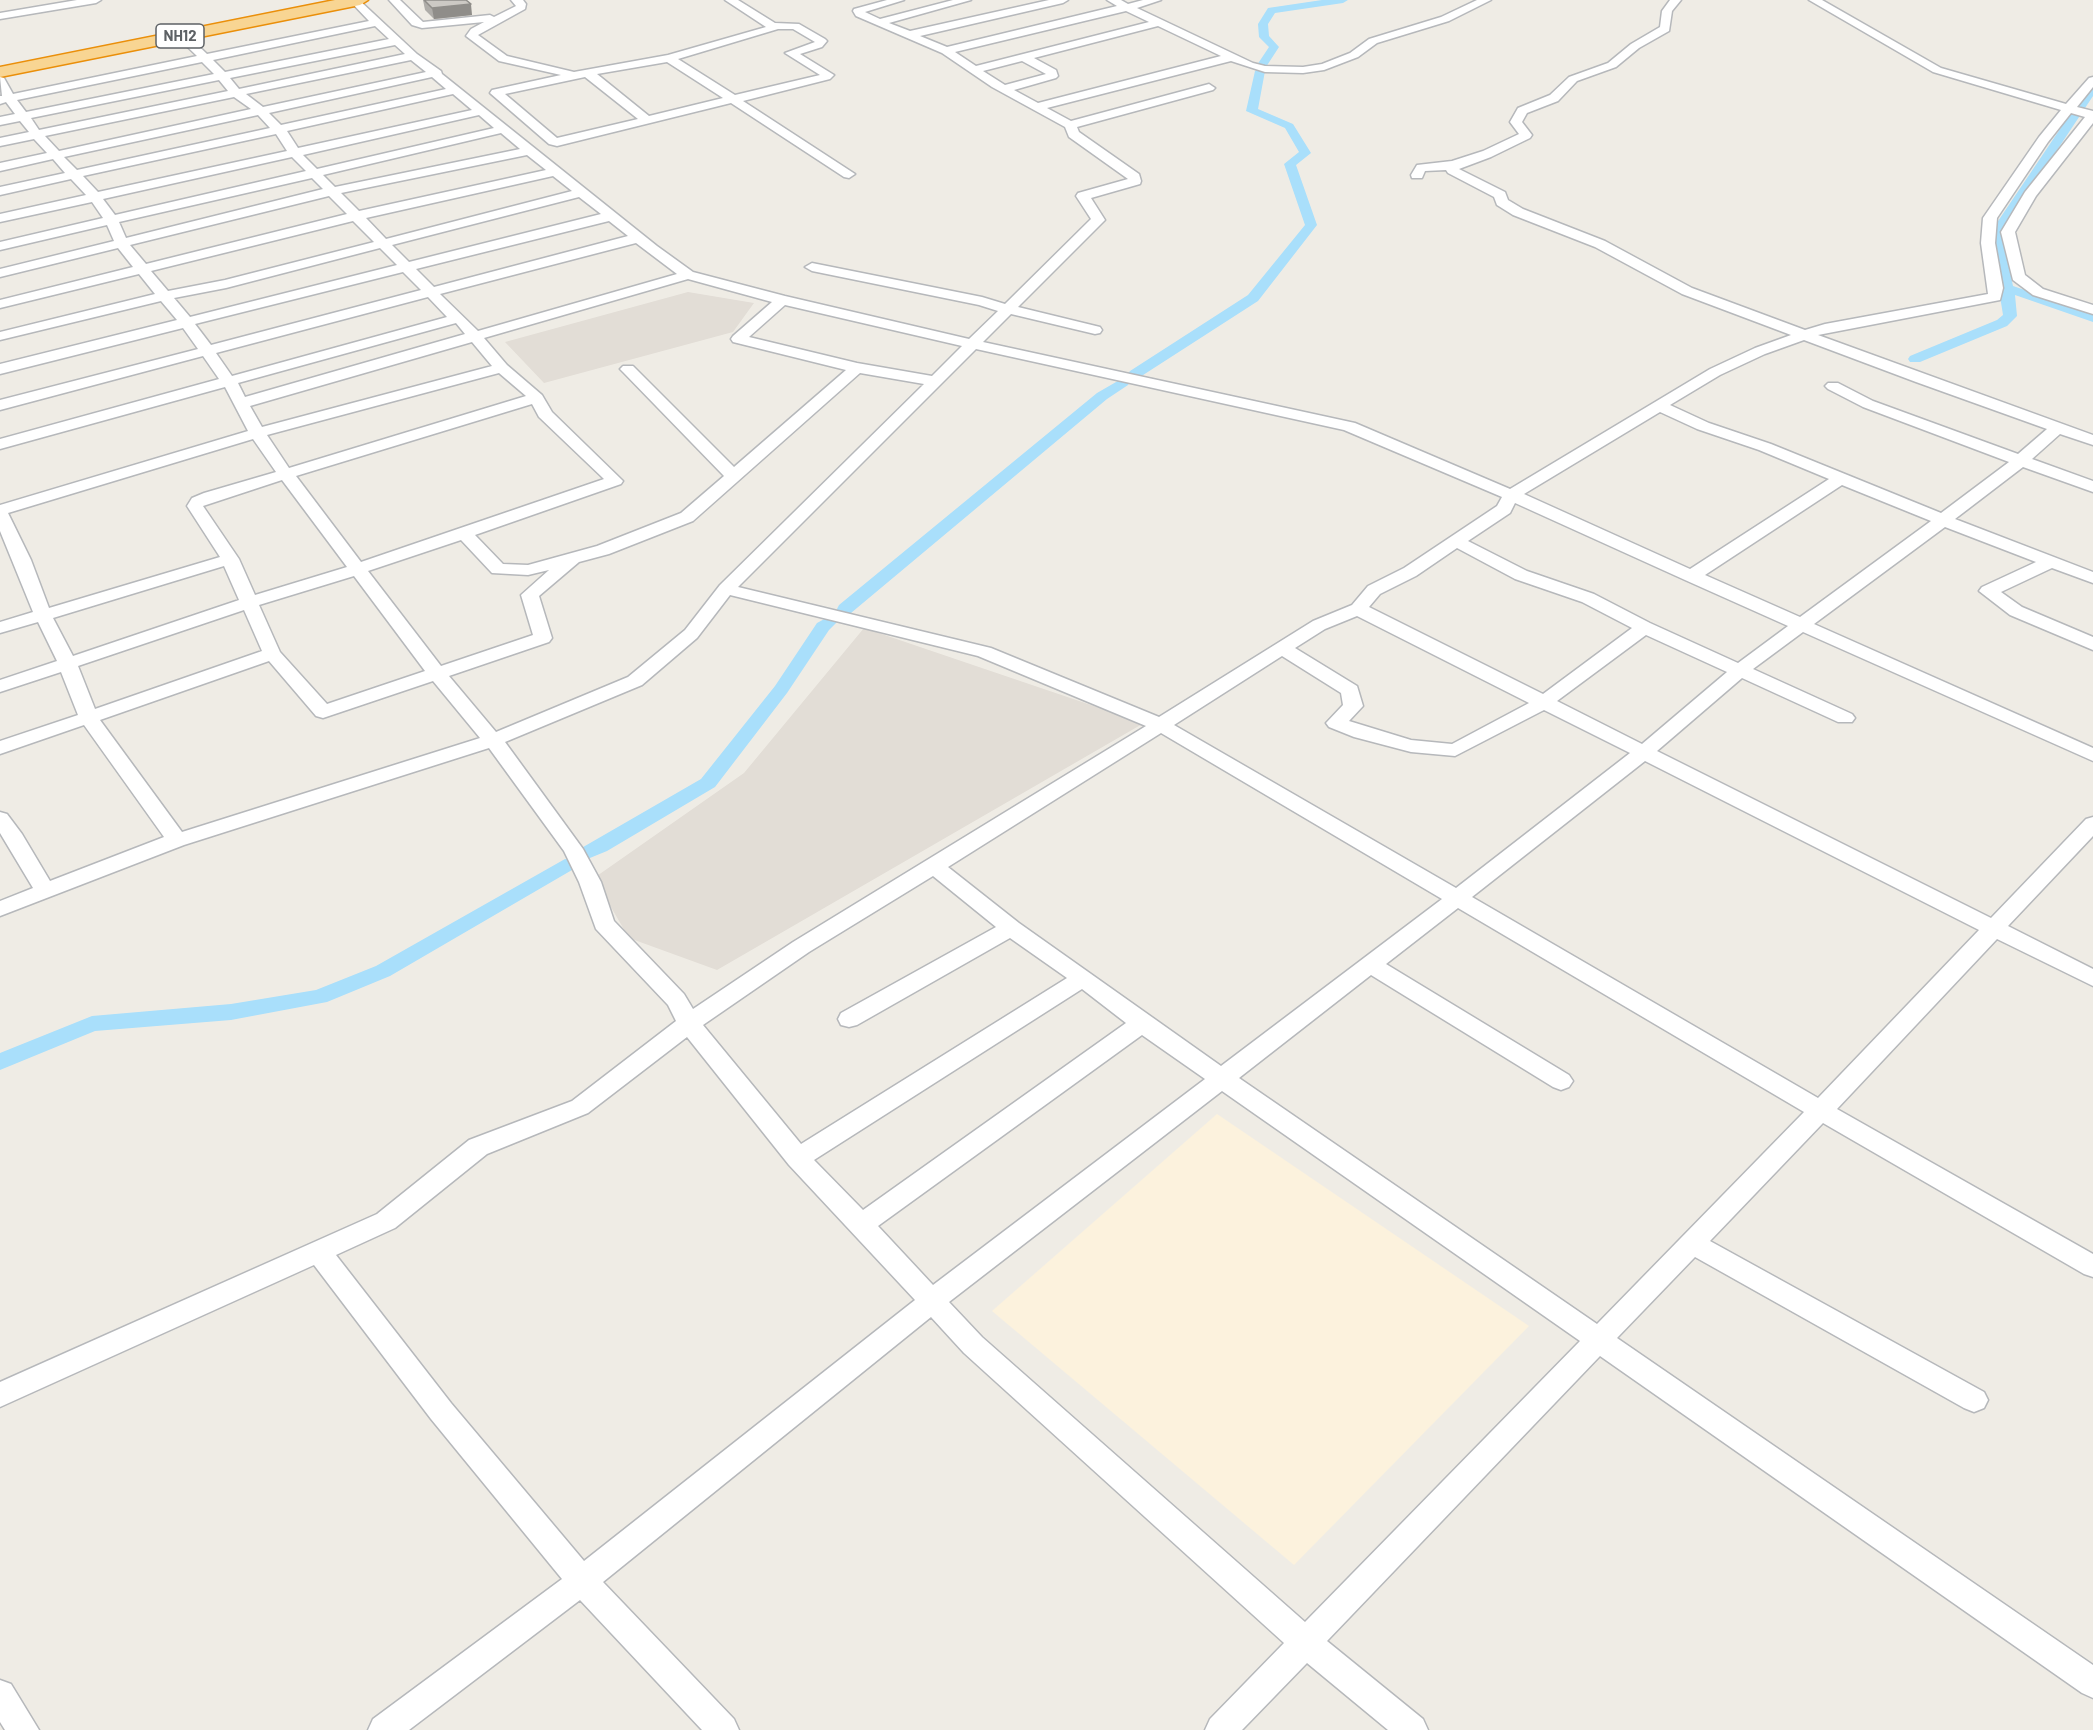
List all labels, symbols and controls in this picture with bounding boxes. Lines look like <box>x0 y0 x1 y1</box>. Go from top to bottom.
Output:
road number: NH12 <box>156 24 204 48</box>

